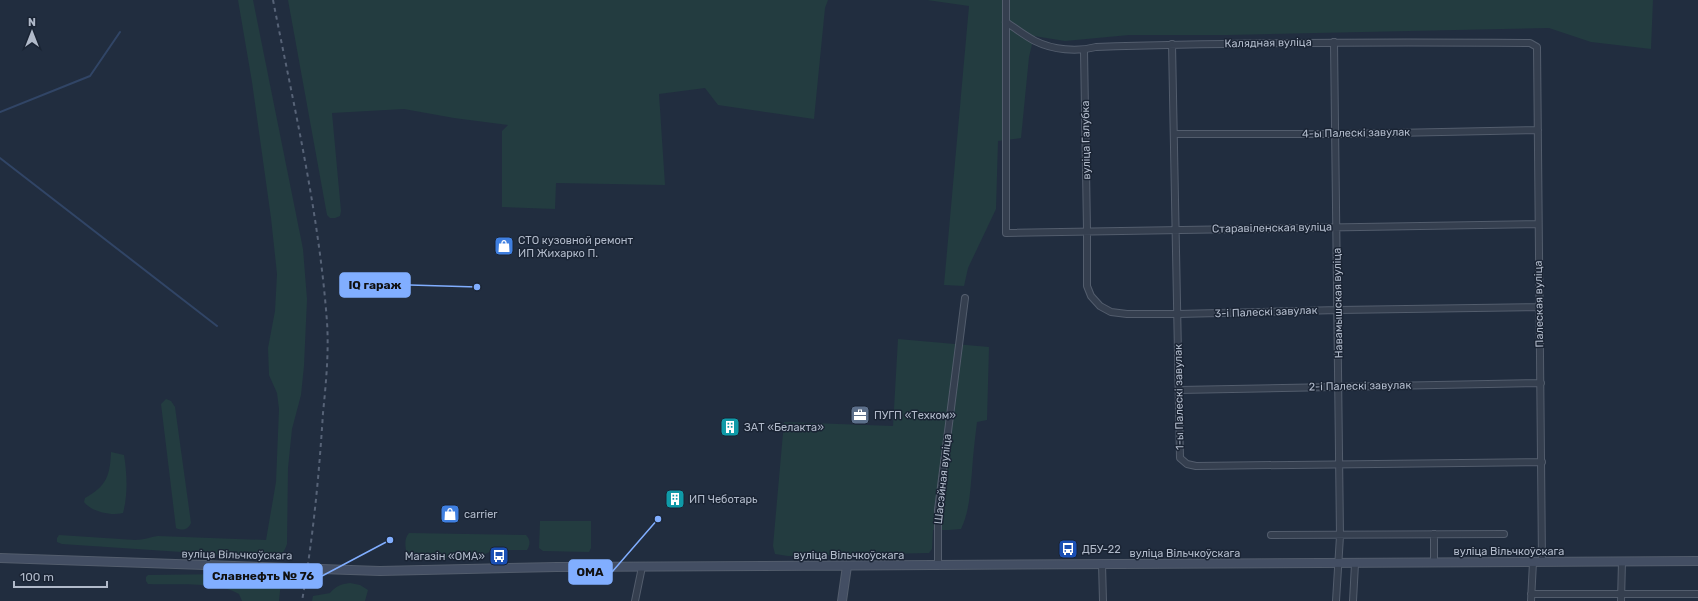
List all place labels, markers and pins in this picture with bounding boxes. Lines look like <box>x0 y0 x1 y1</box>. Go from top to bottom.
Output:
place label: СТО кузовной ремонт ИП Жихарко П. <box>518 234 634 260</box>
shop icon: СТО кузовной ремонт ИП Жихарко П. <box>493 235 515 257</box>
callout: IQ гараж <box>340 273 410 297</box>
office icon: ПУГП «Техком» <box>849 404 871 426</box>
place label: ПУГП «Техком» <box>874 409 956 422</box>
building icon: ЗАТ «Белакта» <box>719 416 741 438</box>
place label: ЗАТ «Белакта» <box>744 421 824 434</box>
building icon: ИП Чеботарь <box>664 488 686 510</box>
place label: ИП Чеботарь <box>689 493 758 506</box>
shop icon: carrier <box>439 503 461 525</box>
place label: carrier <box>464 508 498 521</box>
bus stop icon: ДБУ-22 <box>1057 538 1079 560</box>
place label: ДБУ-22 <box>1082 543 1121 556</box>
bus stop icon: Магазін «ОМА» <box>488 545 510 567</box>
place label: Магазін «ОМА» <box>405 550 485 563</box>
callout: ОМА <box>569 560 612 584</box>
callout: Славнефть № 76 <box>204 564 322 588</box>

